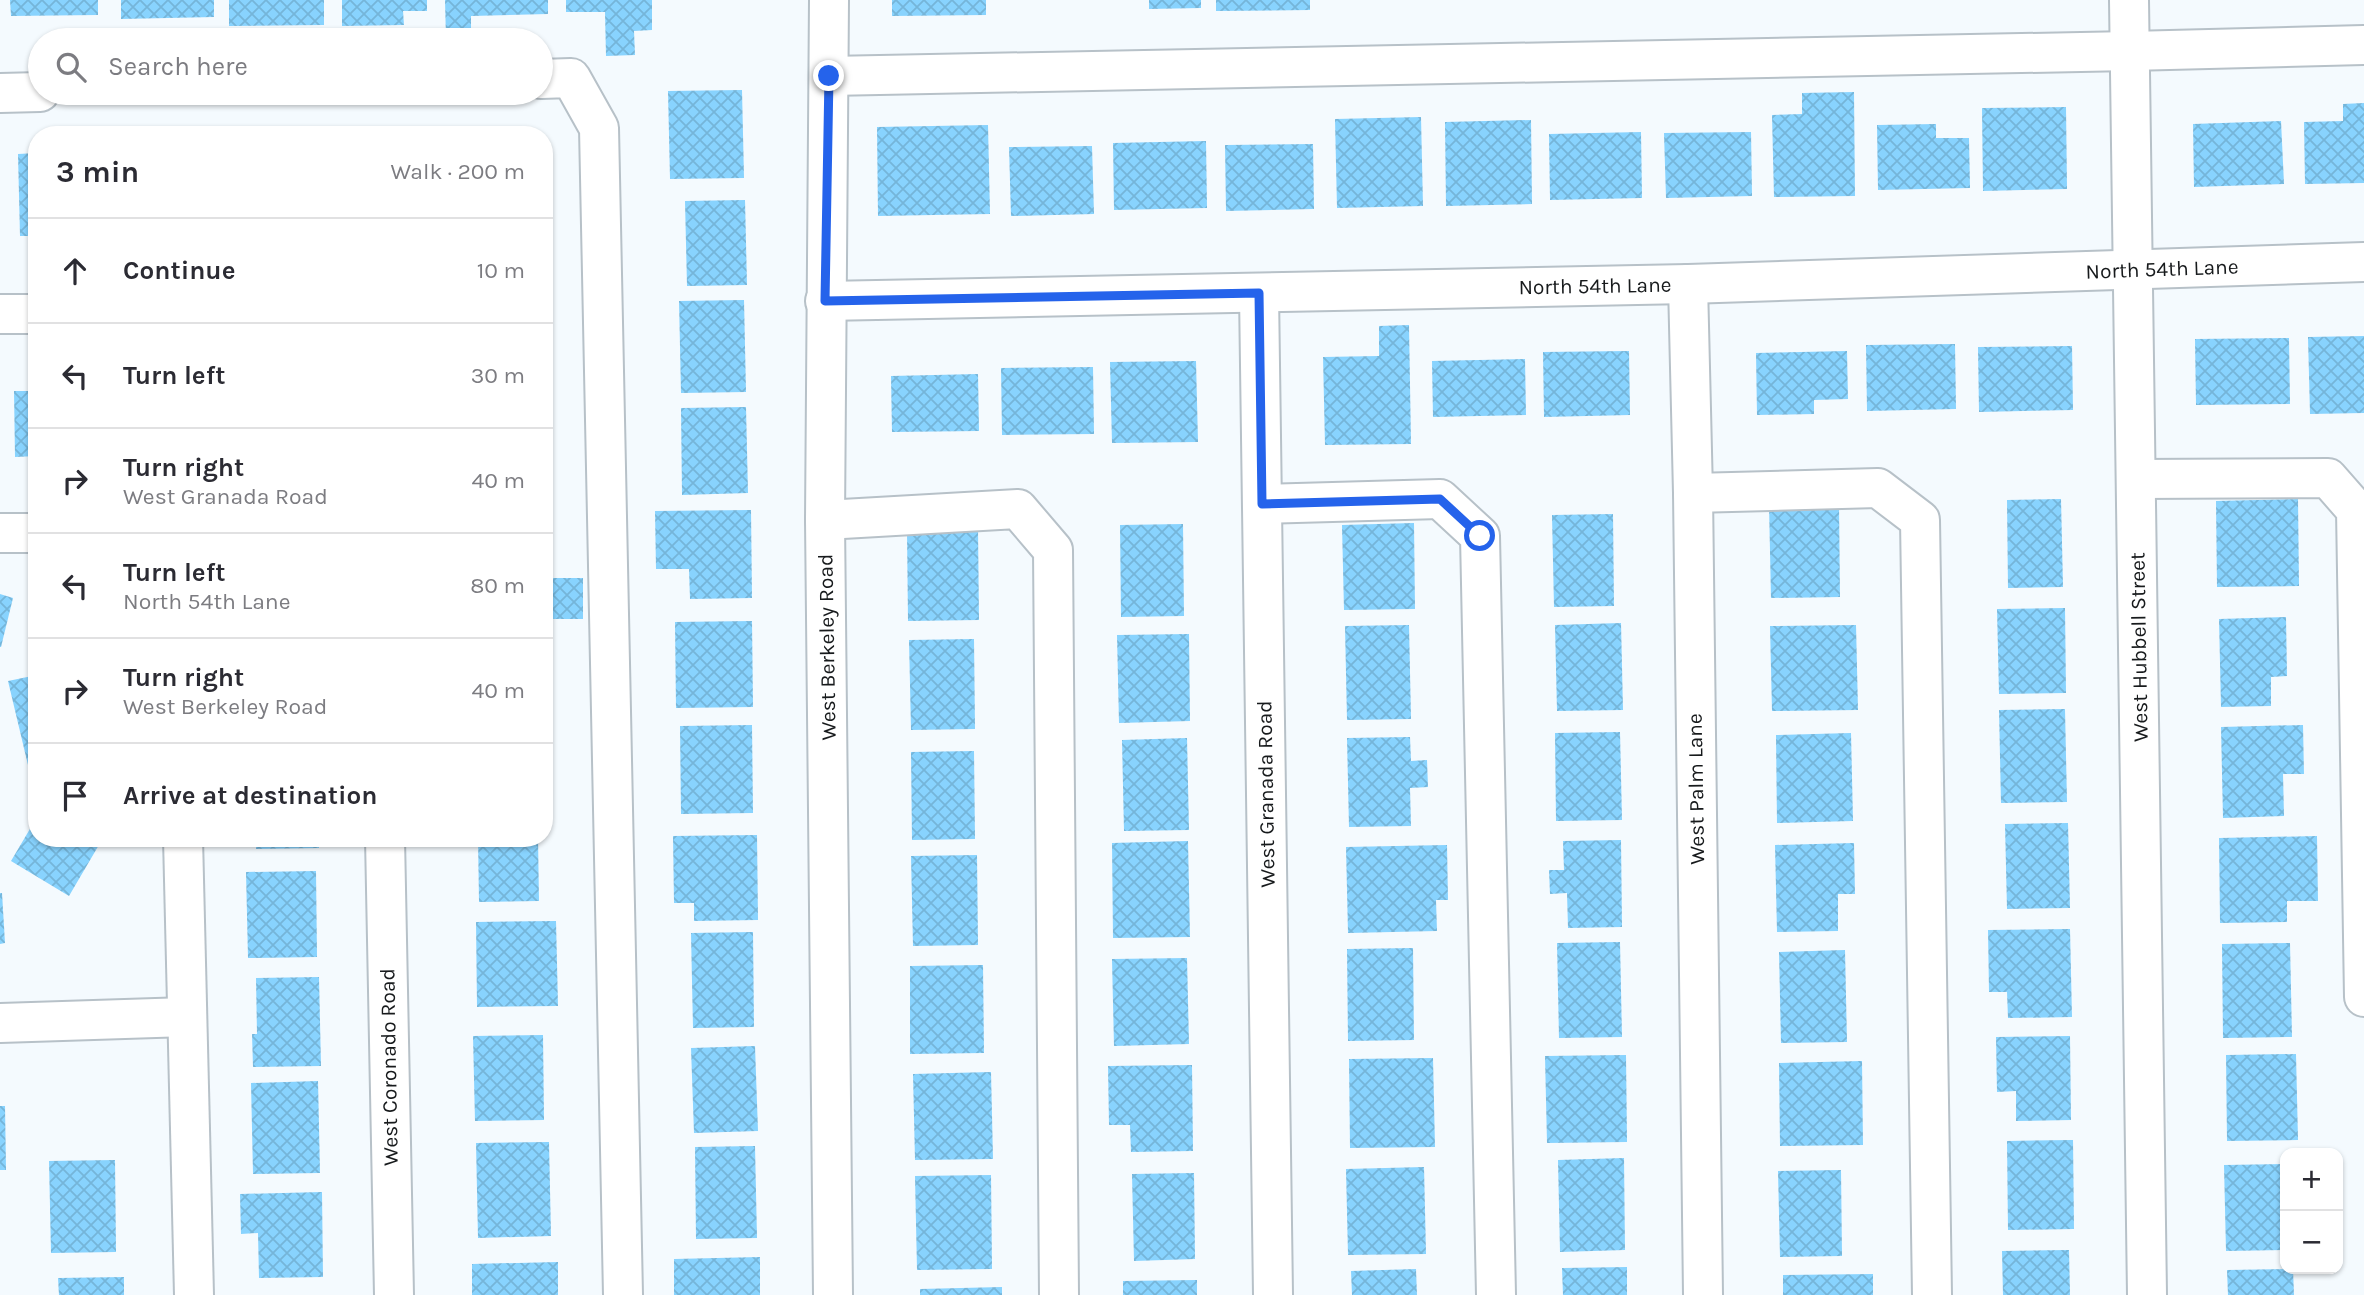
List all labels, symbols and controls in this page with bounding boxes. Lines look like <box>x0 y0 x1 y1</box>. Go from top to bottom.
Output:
search box <box>28 28 553 105</box>
icon: search <box>52 48 90 86</box>
text: Search here <box>108 51 248 82</box>
route end <box>813 60 844 91</box>
text: 3 min <box>56 154 139 190</box>
text: Walk · 200 m <box>390 158 525 185</box>
icon: ahead <box>56 252 94 290</box>
street label: North 54th Lane <box>2085 254 2239 284</box>
text: Continue <box>123 255 235 286</box>
text: 10 m <box>477 257 525 284</box>
street label: North 54th Lane <box>1518 273 1672 299</box>
icon: left <box>56 357 94 395</box>
text: Turn left <box>123 360 225 391</box>
text: 30 m <box>471 362 525 389</box>
text: Turn right <box>123 452 244 483</box>
icon: right <box>56 462 94 500</box>
text: 40 m <box>472 467 525 494</box>
text: West Granada Road <box>123 483 328 510</box>
route start <box>1464 520 1495 551</box>
street label: West Hubbell Street <box>2125 552 2153 742</box>
street label: West Berkeley Road <box>813 553 841 741</box>
text: Turn left <box>123 557 225 588</box>
icon: left <box>56 567 94 605</box>
text: 80 m <box>470 572 525 599</box>
text: North 54th Lane <box>123 588 291 615</box>
text: Turn right <box>123 662 244 693</box>
icon: right <box>56 672 94 710</box>
text: 40 m <box>472 677 525 704</box>
text: West Berkeley Road <box>123 693 327 720</box>
street label: West Granada Road <box>1252 700 1280 888</box>
street label: West Palm Lane <box>1683 713 1709 865</box>
icon: arrive <box>56 777 94 815</box>
text: Arrive at destination <box>123 780 377 811</box>
street label: West Coronado Road <box>375 968 403 1166</box>
map controls <box>2280 1148 2343 1274</box>
button: + <box>2280 1148 2343 1211</box>
button: − <box>2280 1211 2343 1274</box>

